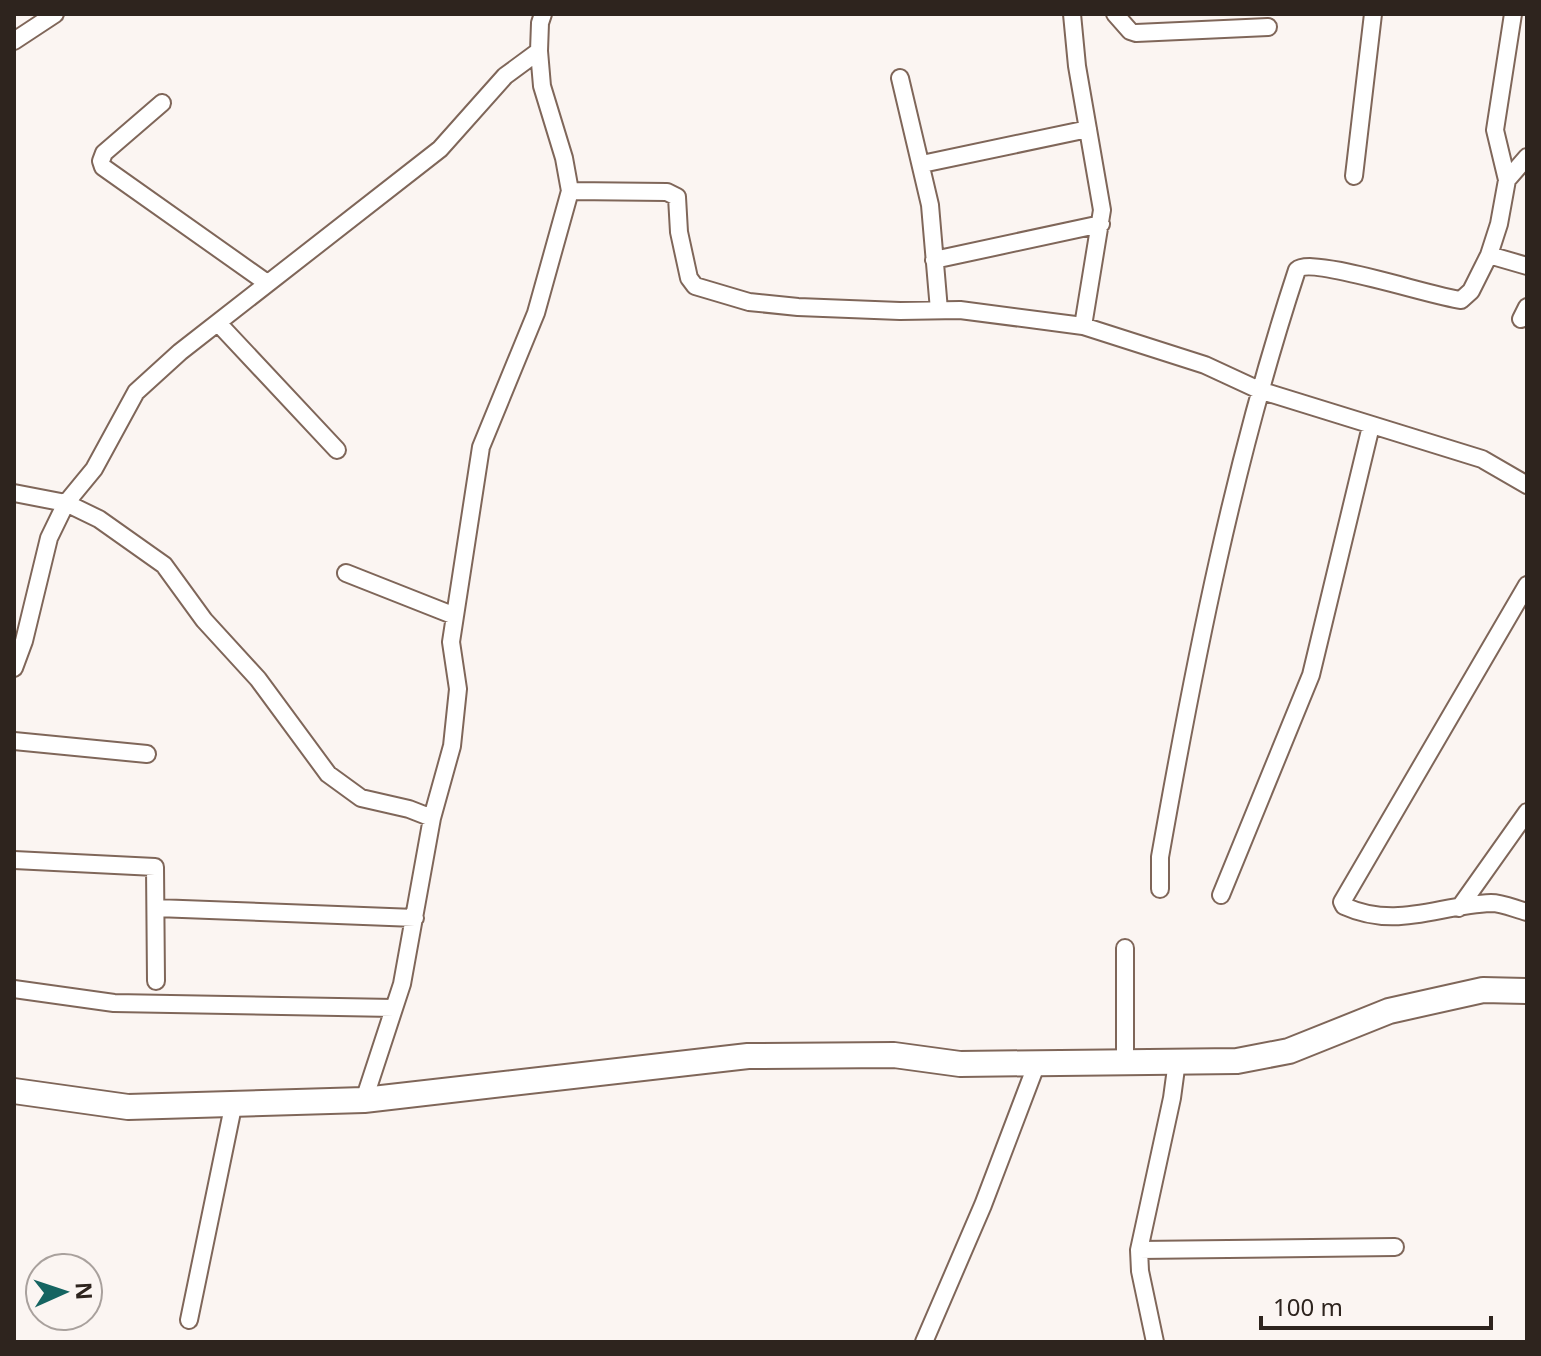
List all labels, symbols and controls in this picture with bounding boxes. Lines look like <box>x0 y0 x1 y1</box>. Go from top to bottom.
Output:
north arrow <box>24 1252 104 1332</box>
scale bar <box>1261 1280 1491 1330</box>
text: N <box>70 1281 100 1301</box>
text: 100 m <box>1273 1290 1343 1323</box>

